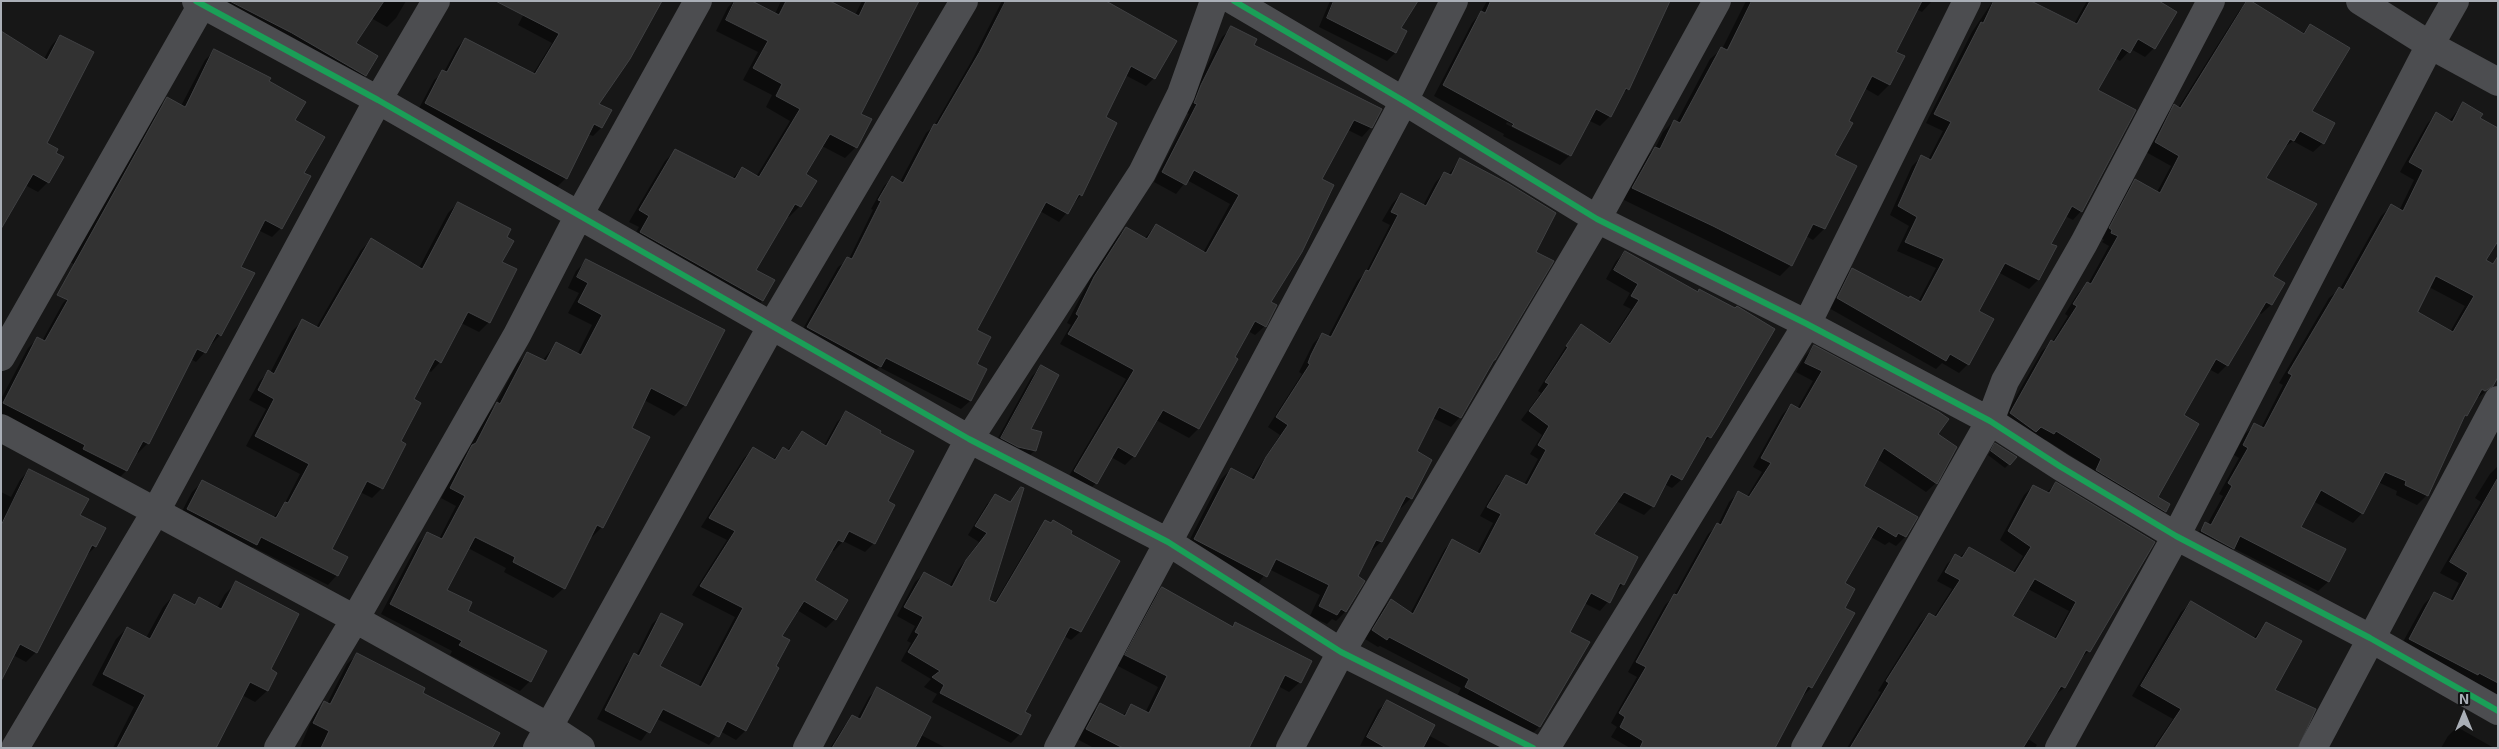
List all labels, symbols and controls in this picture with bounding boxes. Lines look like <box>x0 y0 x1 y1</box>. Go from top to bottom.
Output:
north arrow <box>2439 689 2489 739</box>
text: N <box>2459 690 2469 707</box>

